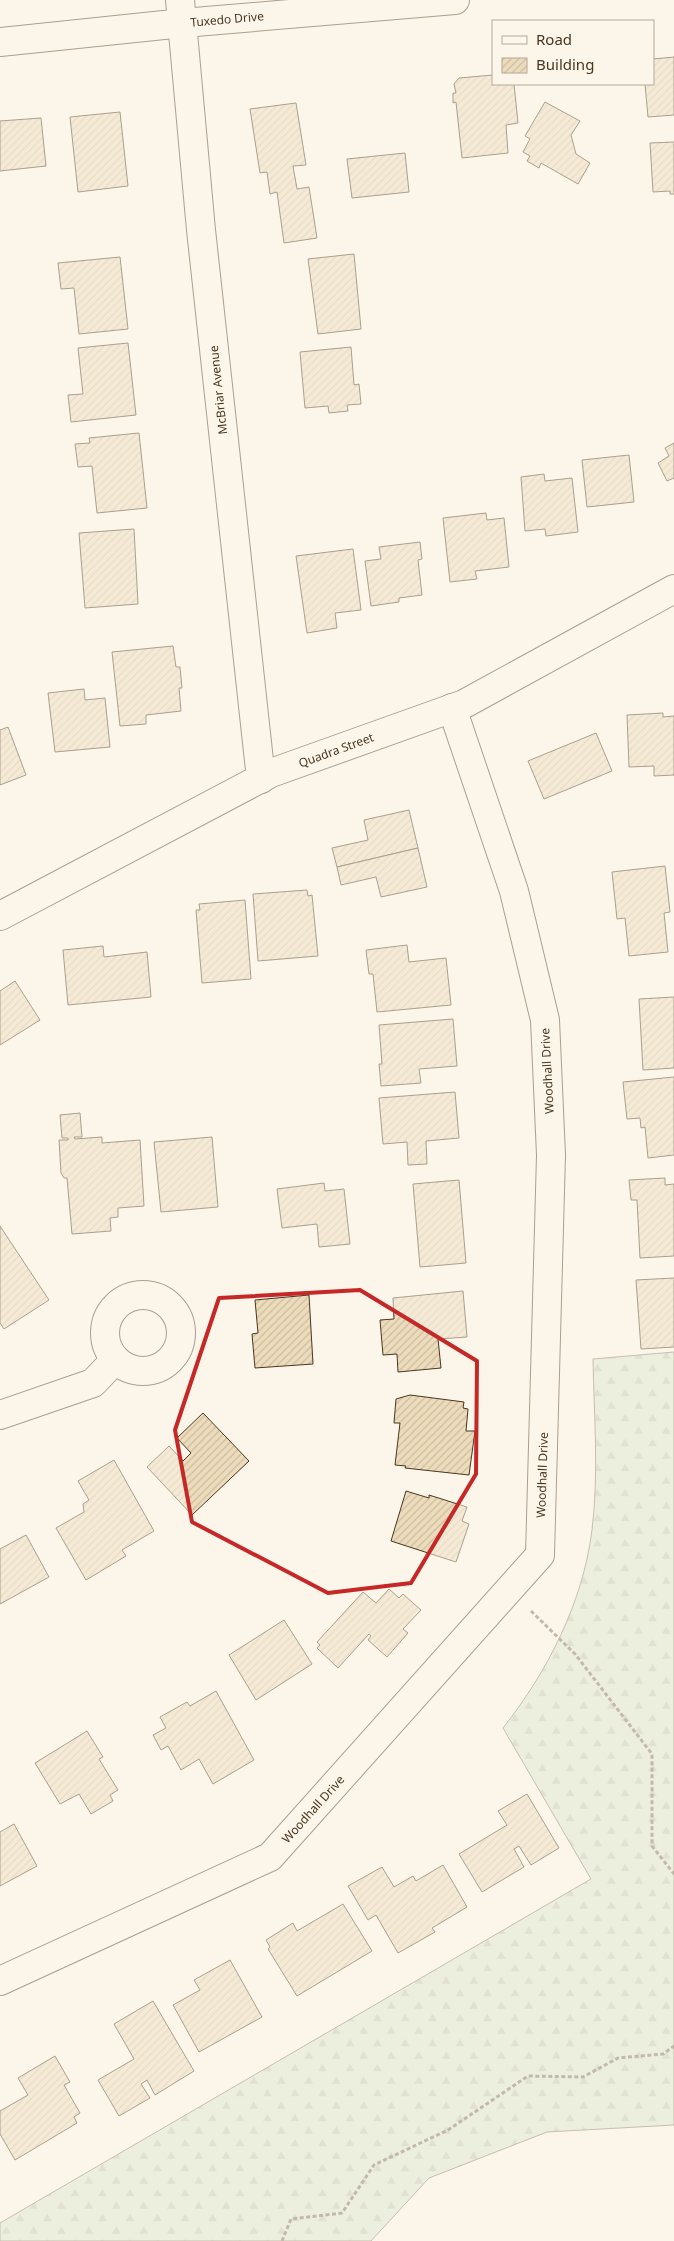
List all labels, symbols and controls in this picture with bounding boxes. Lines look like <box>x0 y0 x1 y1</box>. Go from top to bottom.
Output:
street label: Tuxedo Drive <box>189 7 265 31</box>
legend <box>492 20 654 85</box>
text: Road <box>536 29 572 49</box>
text: Building <box>536 54 594 74</box>
street label: McBriar Avenue <box>205 344 231 435</box>
street label: Quadra Street <box>296 728 377 771</box>
street label: Woodhall Drive <box>536 1027 558 1114</box>
street label: Woodhall Drive <box>532 1432 552 1518</box>
street label: Woodhall Drive <box>278 1771 348 1847</box>

